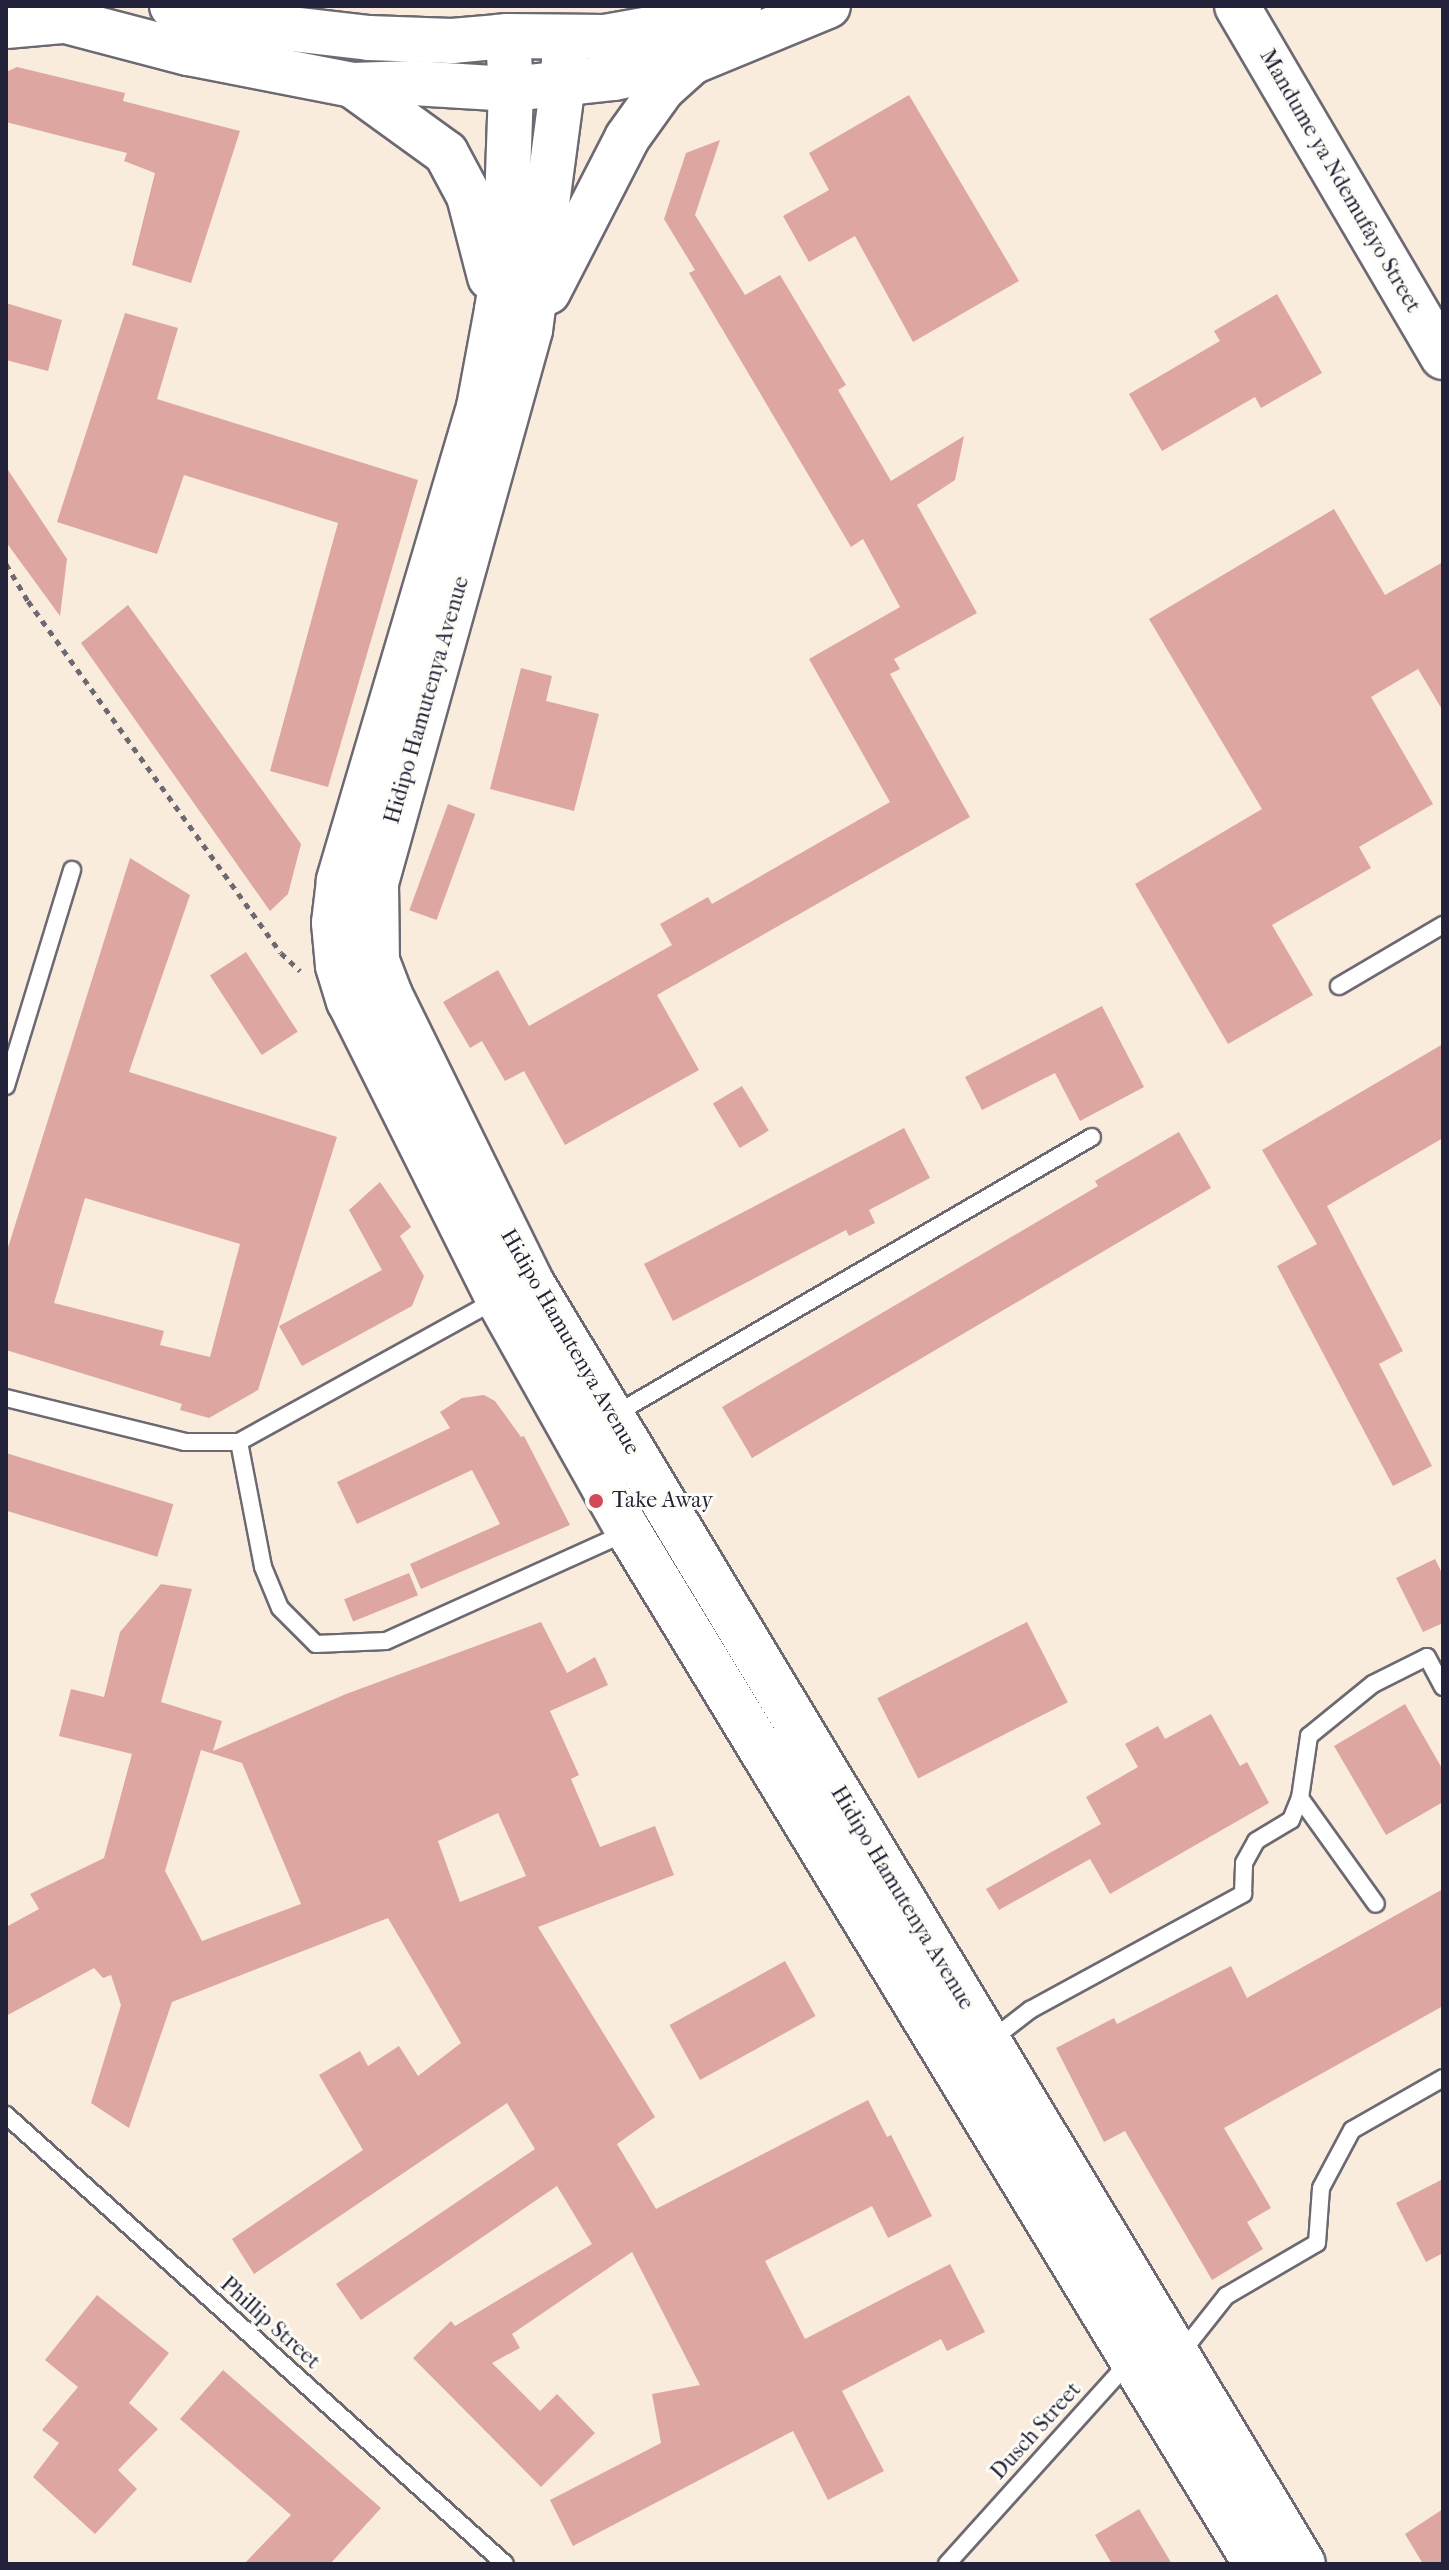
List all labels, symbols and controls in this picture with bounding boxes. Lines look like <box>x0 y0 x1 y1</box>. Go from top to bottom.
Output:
street label: Mandume ya Ndemufayo Street <box>1254 45 1426 317</box>
street label: Hidipo Hamutenya Avenue <box>379 573 475 827</box>
street label: Hidipo Hamutenya Avenue <box>495 1224 645 1460</box>
place label: Take Away <box>612 1488 713 1514</box>
marker: Take Away <box>587 1492 605 1510</box>
street label: Hidipo Hamutenya Avenue <box>825 1781 979 2015</box>
street label: Phillip Street <box>215 2271 325 2375</box>
street label: Dusch Street <box>985 2377 1087 2485</box>

